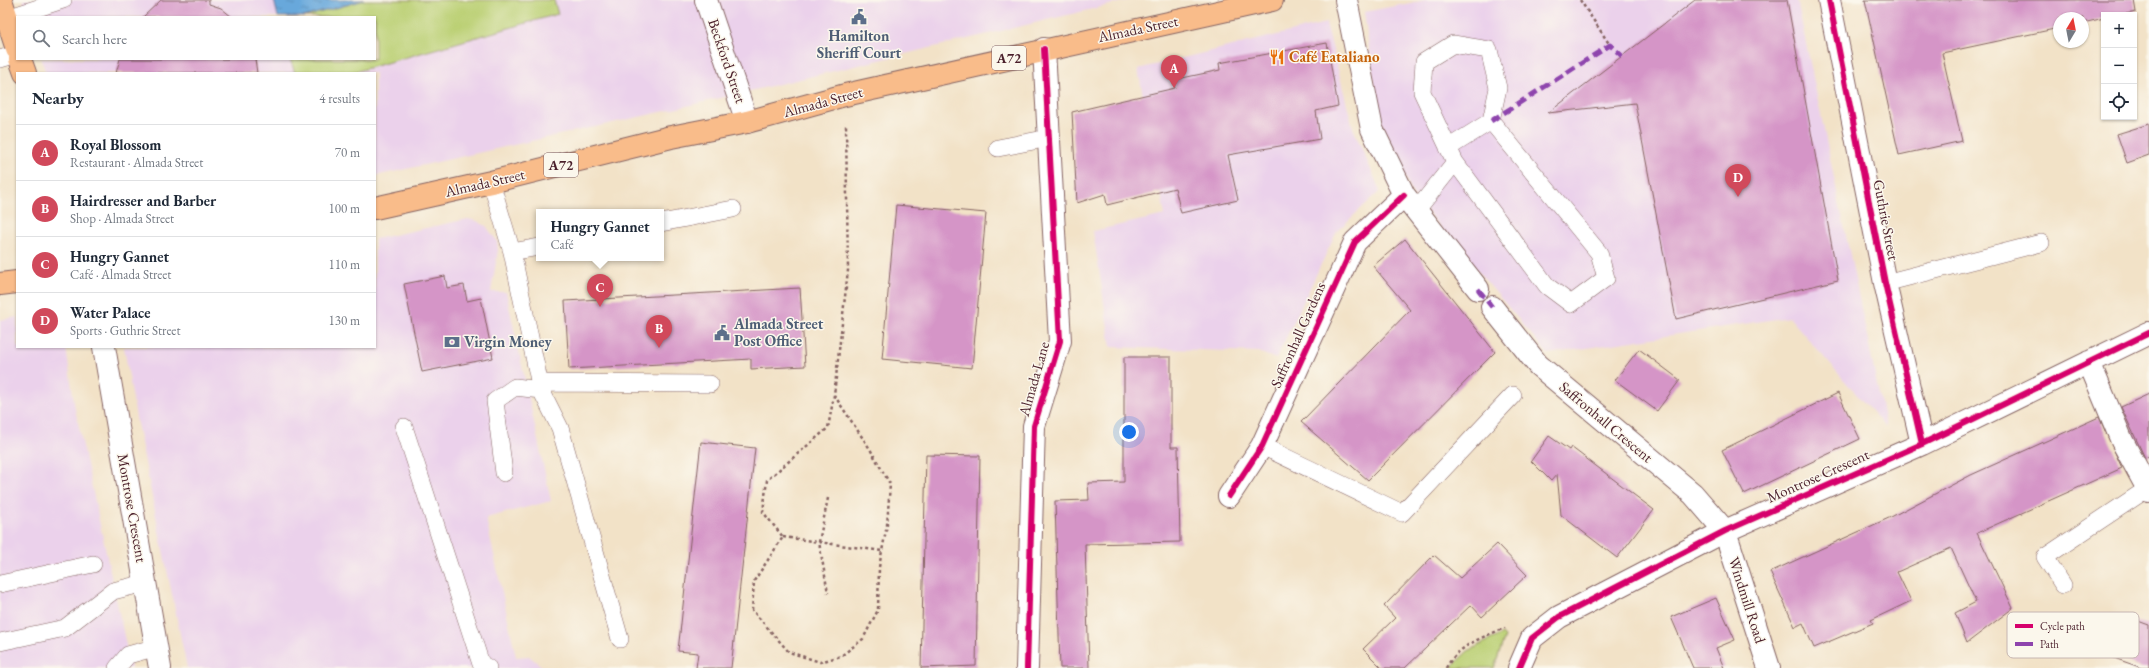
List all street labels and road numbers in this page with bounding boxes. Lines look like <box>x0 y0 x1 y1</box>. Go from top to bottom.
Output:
street label: Almada Street <box>1095 11 1180 46</box>
street label: Beckford Street <box>704 16 751 106</box>
road number: A72 <box>992 46 1026 70</box>
street label: Almada Street <box>780 82 865 121</box>
road number: A72 <box>544 153 578 177</box>
street label: Almada Street <box>442 164 527 201</box>
street label: Guthrie Street <box>1869 178 1904 262</box>
street label: Saffronhall Gardens <box>1266 279 1329 391</box>
street label: Almada Lane <box>1014 339 1053 419</box>
street label: Saffronhall Crescent <box>1556 377 1657 467</box>
street label: Montrose Crescent <box>1764 444 1872 507</box>
street label: Montrose Crescent <box>114 452 151 564</box>
street label: Windmill Road <box>1725 554 1770 646</box>

